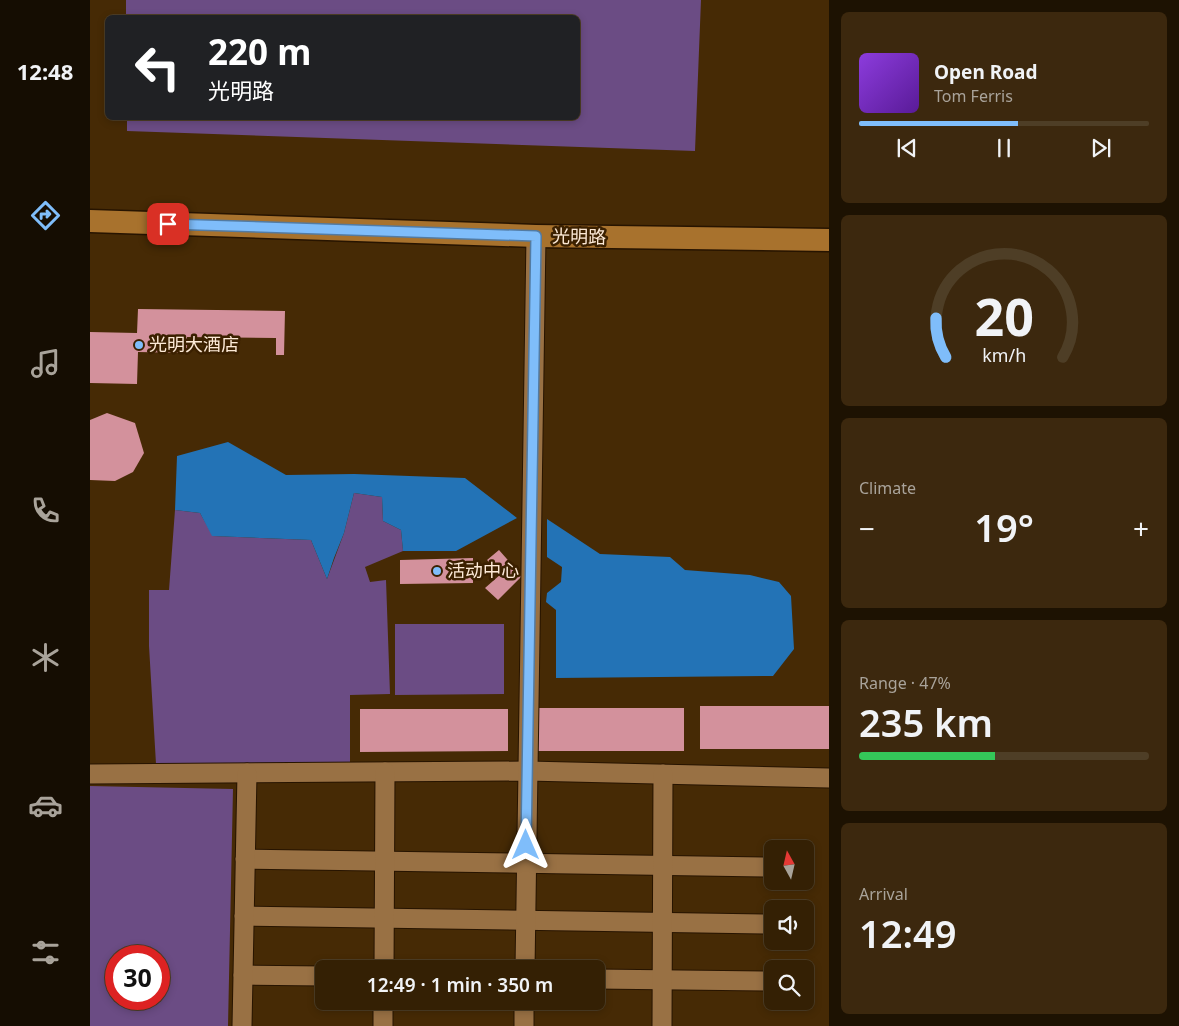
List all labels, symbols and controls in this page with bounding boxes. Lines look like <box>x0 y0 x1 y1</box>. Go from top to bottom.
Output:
text: 220 m <box>208 28 311 75</box>
icon: left <box>125 35 190 100</box>
text: 12:48 <box>17 56 73 86</box>
text: Open Road <box>934 59 1037 85</box>
text: 光明路 <box>208 75 274 105</box>
text: Tom Ferris <box>934 85 1013 107</box>
icon: previous <box>893 134 921 162</box>
icon: pause <box>990 134 1018 162</box>
icon: next <box>1087 134 1115 162</box>
icon: directions <box>28 198 63 233</box>
pin <box>147 203 189 245</box>
icon: arrive <box>154 210 182 238</box>
street label: 光明路 <box>552 224 606 248</box>
text: 20 <box>974 280 1034 351</box>
place label: 光明大酒店 <box>149 332 239 356</box>
marker: 光明大酒店 <box>133 339 145 351</box>
text: km/h <box>982 343 1026 367</box>
icon: music <box>28 346 63 381</box>
text: Climate <box>859 477 916 499</box>
icon: phone <box>28 493 63 528</box>
text: 19° <box>974 501 1034 553</box>
text: − <box>859 509 875 547</box>
text: + <box>1133 509 1149 547</box>
place label: 活动中心 <box>447 558 519 582</box>
marker: 活动中心 <box>431 565 443 577</box>
icon: climate <box>28 640 63 675</box>
text: Range · 47% <box>859 672 951 694</box>
text: 235 km <box>859 696 993 748</box>
icon: car <box>28 788 63 823</box>
position arrow <box>499 818 551 870</box>
north arrow <box>764 840 814 890</box>
map controls <box>764 840 814 1010</box>
text: Arrival <box>859 883 908 905</box>
button: sound <box>764 900 814 950</box>
text: 12:49 <box>859 907 956 959</box>
icon: filters <box>28 935 63 970</box>
speed limit sign: 30 <box>105 945 170 1010</box>
button: search <box>764 960 814 1010</box>
text: 12:49 · 1 min · 350 m <box>367 972 553 998</box>

